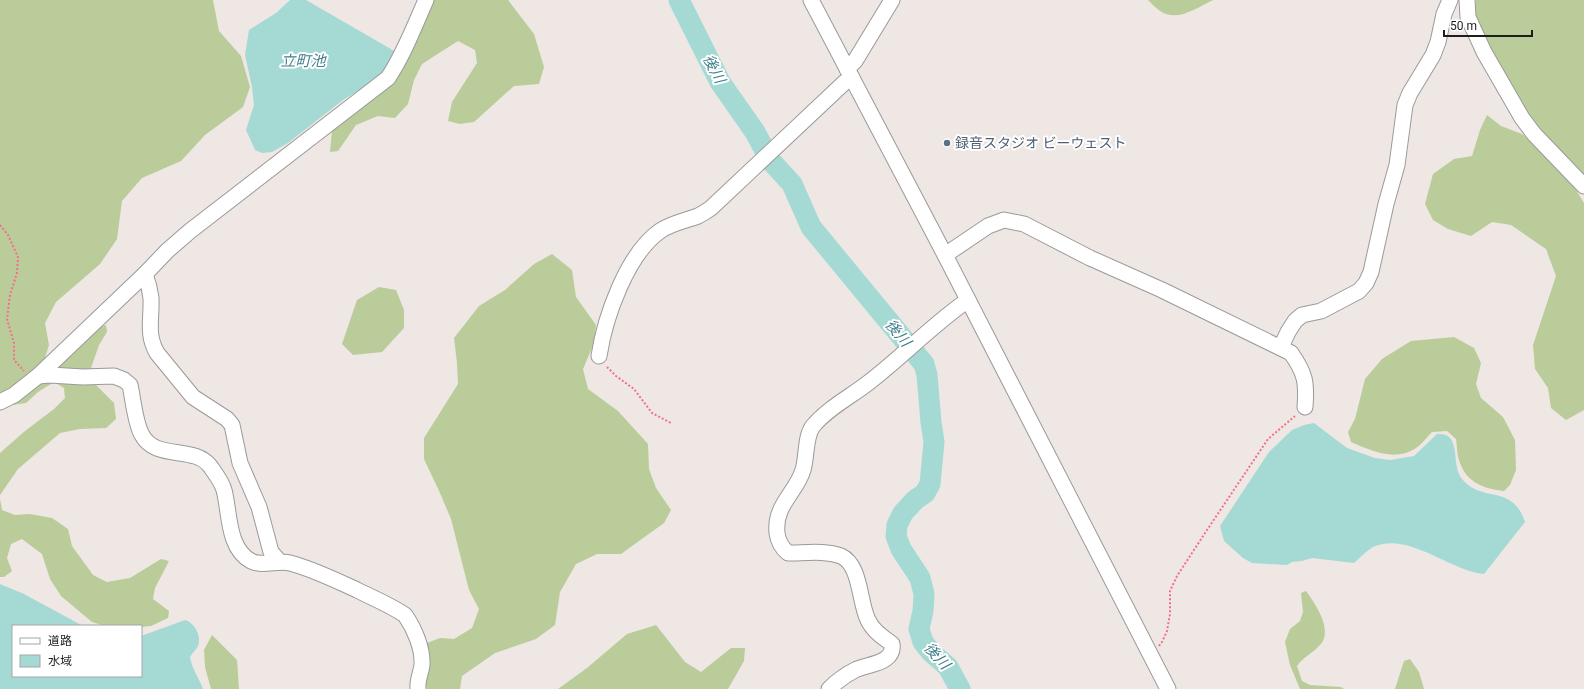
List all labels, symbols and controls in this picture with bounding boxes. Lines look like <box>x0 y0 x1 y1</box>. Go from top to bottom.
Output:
scale bar <box>1444 12 1532 38</box>
text: 50 m <box>1450 19 1477 33</box>
water label: 立町池 <box>280 52 327 70</box>
water label: 後川 <box>699 52 730 88</box>
place label: 録音スタジオ ビーウェスト <box>955 135 1126 151</box>
marker: 録音スタジオ ビーウェスト <box>942 138 952 148</box>
water label: 後川 <box>881 316 916 352</box>
legend <box>12 625 142 677</box>
text: 道路 <box>48 634 72 648</box>
water label: 後川 <box>920 639 955 675</box>
text: 水域 <box>48 654 72 668</box>

